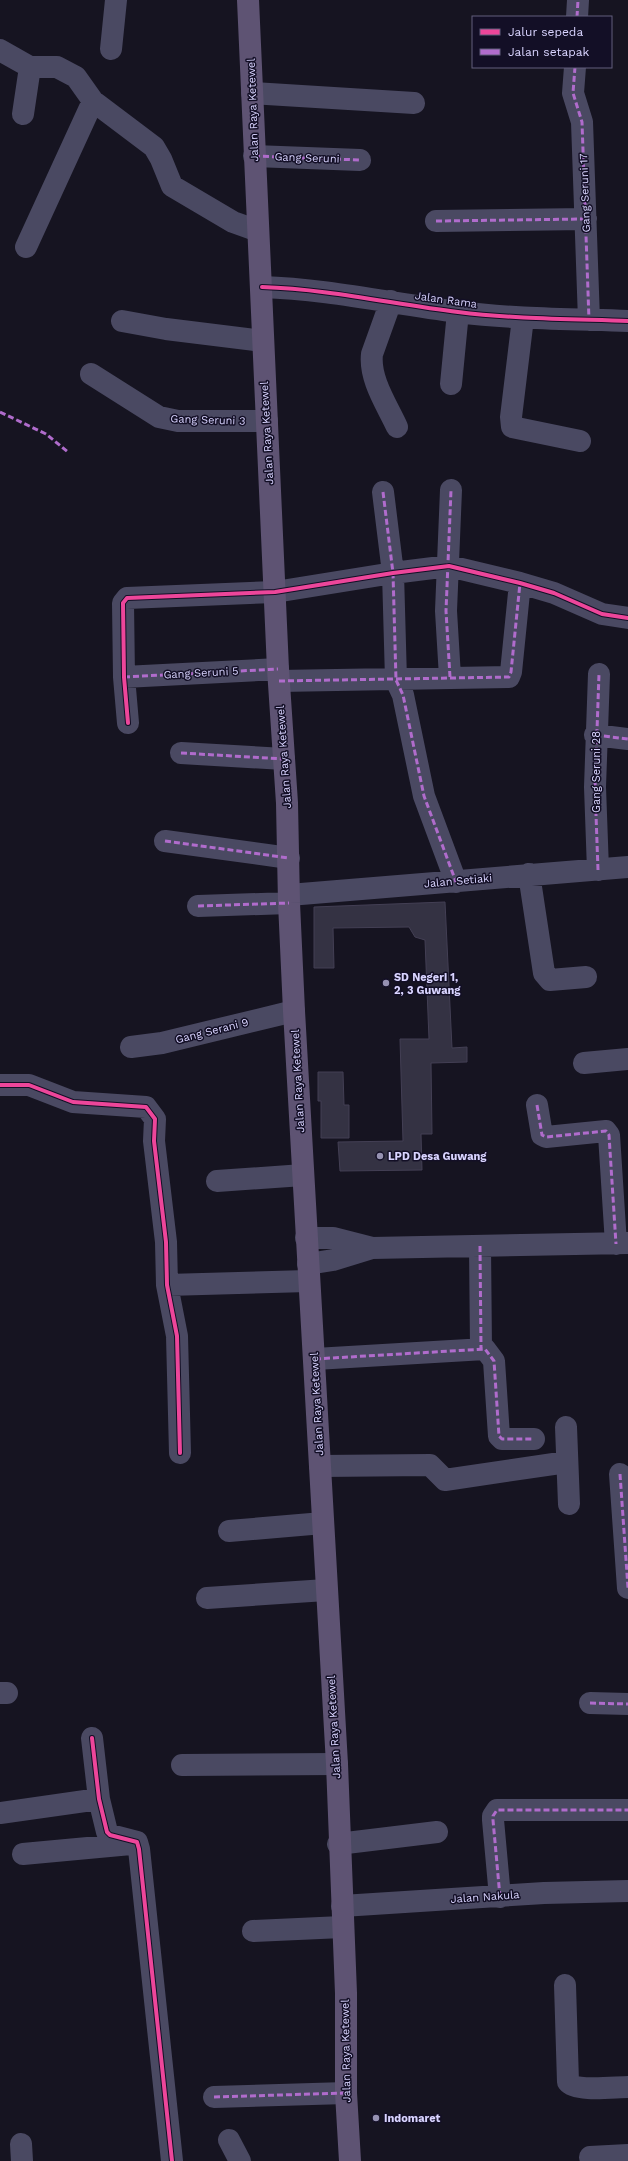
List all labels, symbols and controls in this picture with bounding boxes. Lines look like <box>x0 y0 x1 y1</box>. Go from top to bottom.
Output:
legend <box>472 16 612 68</box>
text: Jalur sepeda <box>508 25 583 39</box>
text: Jalan setapak <box>508 45 590 59</box>
street label: Jalan Raya Ketewel <box>245 57 261 162</box>
street label: Gang Seruni <box>274 150 340 166</box>
street label: Gang Seruni 17 <box>577 153 593 233</box>
street label: Jalan Rama <box>414 289 478 311</box>
street label: Jalan Raya Ketewel <box>258 380 276 485</box>
street label: Gang Seruni 3 <box>170 412 246 428</box>
street label: Gang Seruni 5 <box>163 665 239 681</box>
street label: Jalan Raya Ketewel <box>274 704 294 809</box>
street label: Gang Seruni 28 <box>590 731 603 813</box>
street label: Jalan Setiaki <box>423 872 493 890</box>
place label: SD Negeri 1, 2, 3 Guwang <box>394 971 461 997</box>
marker: SD Negeri 1, 2, 3 Guwang <box>381 978 391 988</box>
street label: Gang Serani 9 <box>174 1016 250 1046</box>
street label: Jalan Raya Ketewel <box>289 1028 307 1133</box>
place label: LPD Desa Guwang <box>388 1150 487 1163</box>
marker: LPD Desa Guwang <box>375 1151 385 1161</box>
street label: Jalan Raya Ketewel <box>308 1351 326 1456</box>
street label: Jalan Raya Ketewel <box>325 1674 343 1779</box>
street label: Jalan Nakula <box>450 1888 520 1906</box>
street label: Jalan Raya Ketewel <box>339 1999 353 2103</box>
place label: Indomaret <box>384 2112 440 2125</box>
marker: Indomaret <box>371 2113 381 2123</box>

